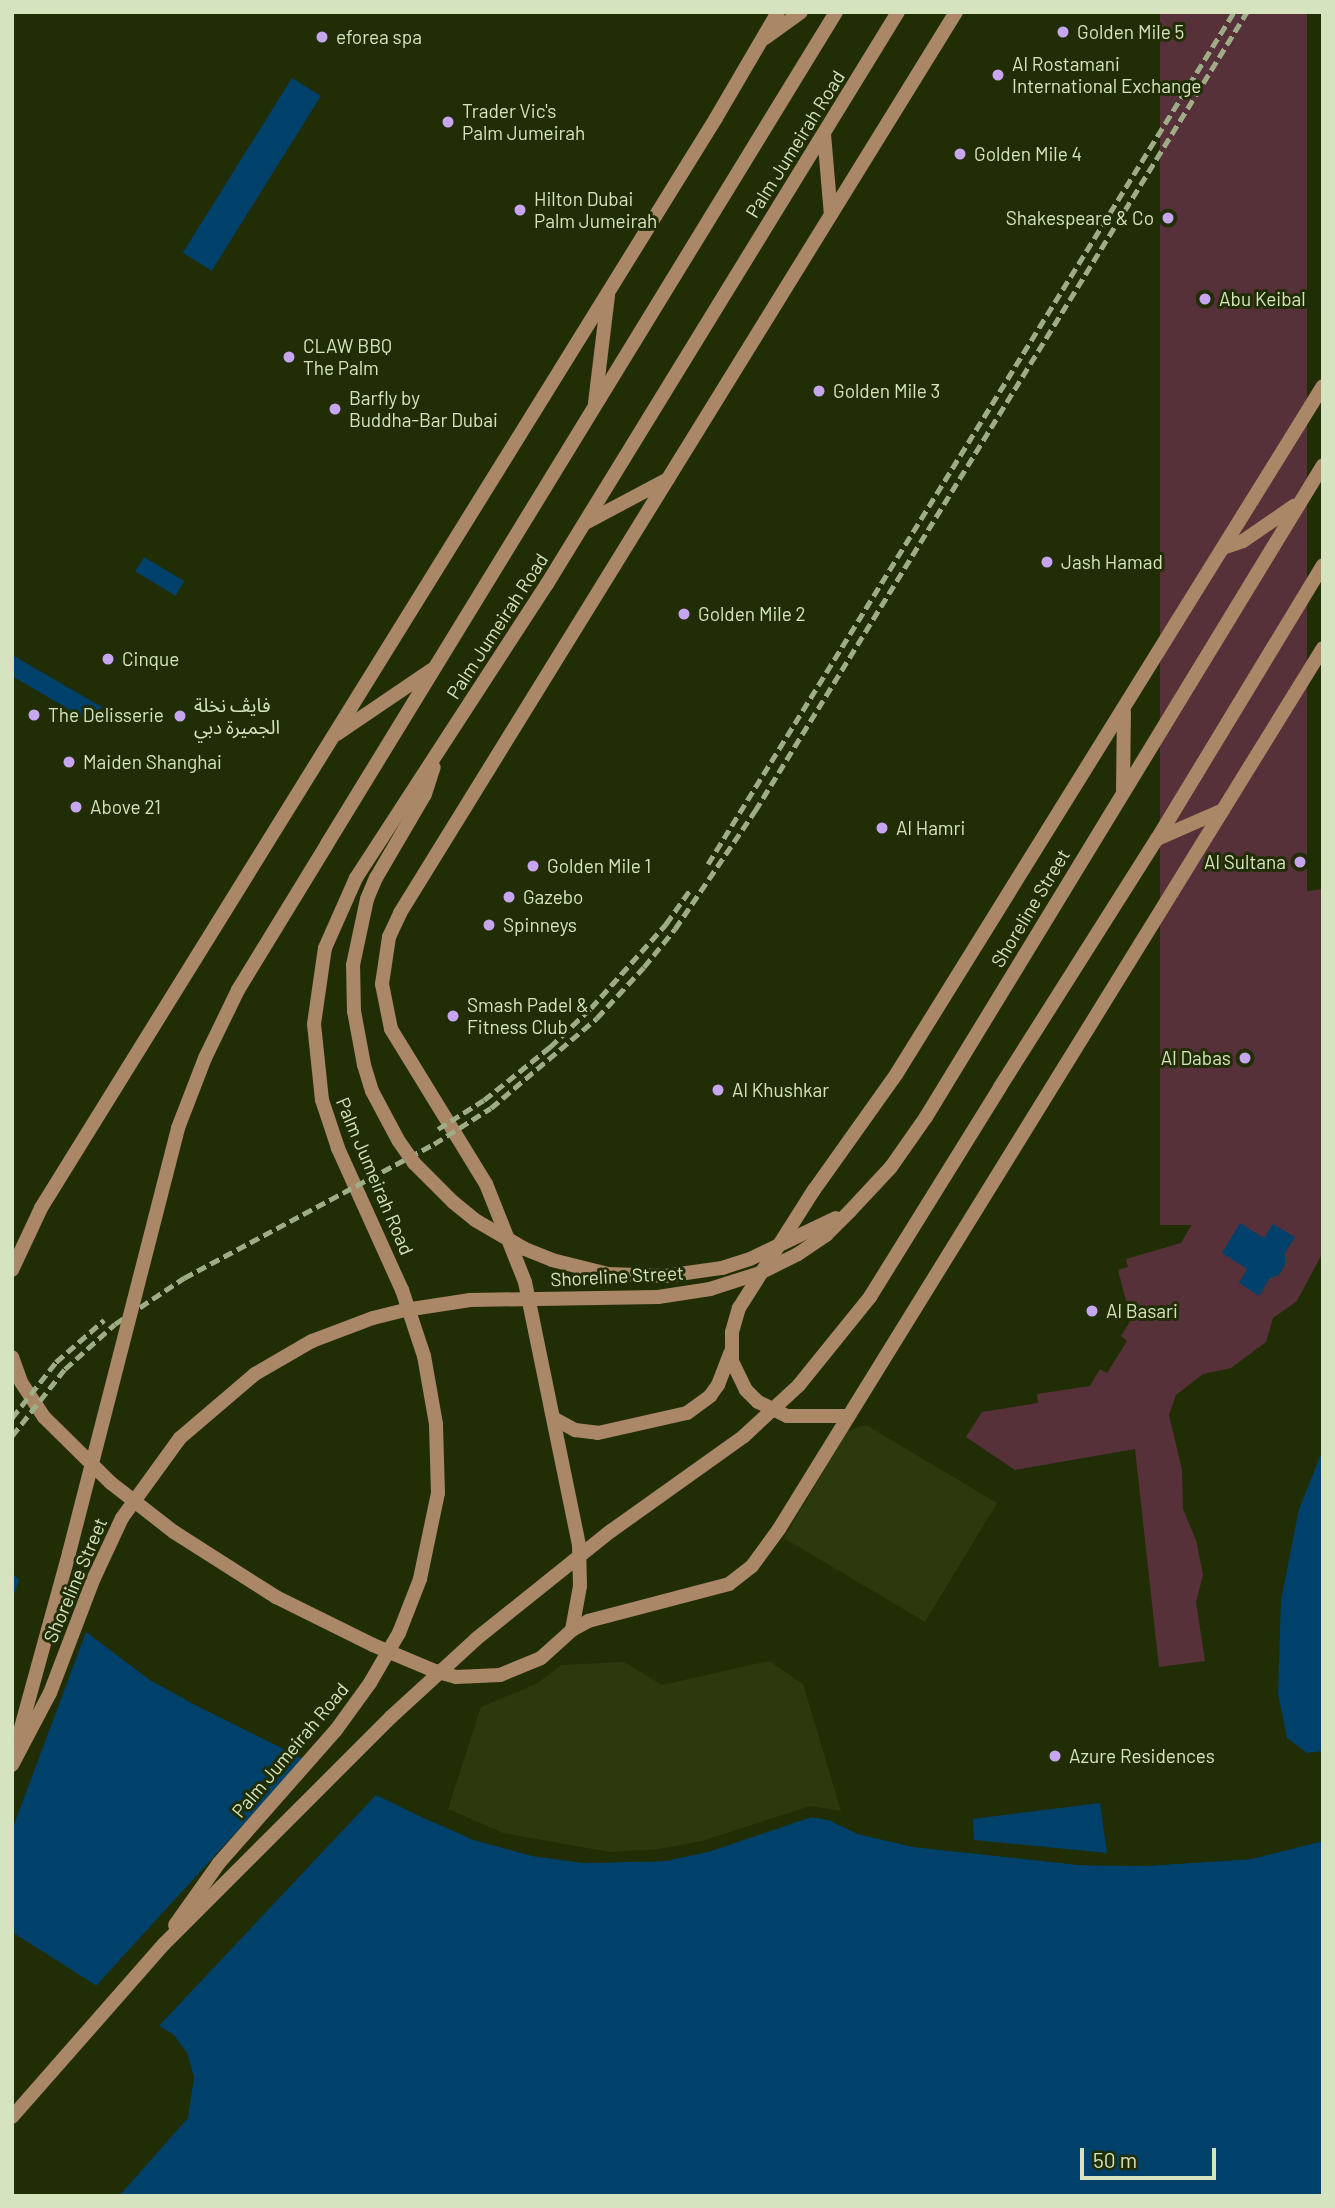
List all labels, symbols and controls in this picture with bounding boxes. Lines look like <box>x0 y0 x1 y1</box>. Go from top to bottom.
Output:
place label: Golden Mile 5 <box>1077 21 1184 43</box>
marker: Golden Mile 5 <box>1055 24 1071 40</box>
place label: eforea spa <box>336 26 422 48</box>
marker: eforea spa <box>314 29 330 45</box>
place label: Al Rostamani International Exchange <box>1012 53 1201 97</box>
street label: Palm Jumeirah Road <box>741 66 849 222</box>
marker: Al Rostamani International Exchange <box>990 67 1006 83</box>
place label: Trader Vic's Palm Jumeirah <box>462 100 585 144</box>
marker: Trader Vic's Palm Jumeirah <box>440 114 456 130</box>
place label: Golden Mile 4 <box>974 143 1082 165</box>
marker: Golden Mile 4 <box>952 146 968 162</box>
place label: Hilton Dubai Palm Jumeirah <box>534 188 657 232</box>
marker: Hilton Dubai Palm Jumeirah <box>512 202 528 218</box>
place label: Shakespeare & Co <box>1006 207 1154 229</box>
marker: Shakespeare & Co <box>1160 210 1176 226</box>
place label: Abu Keibal <box>1219 288 1306 310</box>
marker: Abu Keibal <box>1197 291 1213 307</box>
place label: CLAW BBQ The Palm <box>303 335 392 379</box>
marker: CLAW BBQ The Palm <box>281 349 297 365</box>
place label: Golden Mile 3 <box>833 380 940 402</box>
marker: Golden Mile 3 <box>811 383 827 399</box>
place label: Barfly by Buddha-Bar Dubai <box>349 387 498 431</box>
marker: Barfly by Buddha-Bar Dubai <box>327 401 343 417</box>
street label: Palm Jumeirah Road <box>441 549 553 703</box>
place label: Jash Hamad <box>1061 551 1163 573</box>
marker: Jash Hamad <box>1039 554 1055 570</box>
place label: Golden Mile 2 <box>698 603 806 625</box>
marker: Golden Mile 2 <box>676 606 692 622</box>
place label: Cinque <box>122 648 179 670</box>
marker: Cinque <box>100 651 116 667</box>
place label: فايڤ نخلة الجميرة دبي <box>194 694 280 738</box>
place label: The Delisserie <box>48 704 164 726</box>
marker: The Delisserie <box>26 707 42 723</box>
marker: فايڤ نخلة الجميرة دبي <box>172 708 188 724</box>
place label: Maiden Shanghai <box>83 751 222 773</box>
marker: Maiden Shanghai <box>61 754 77 770</box>
place label: Above 21 <box>90 796 161 818</box>
marker: Above 21 <box>68 799 84 815</box>
place label: Al Hamri <box>896 817 965 839</box>
marker: Al Hamri <box>874 820 890 836</box>
street label: Shoreline Street <box>986 845 1074 971</box>
place label: Al Sultana <box>1204 851 1286 873</box>
marker: Al Sultana <box>1292 854 1308 870</box>
place label: Golden Mile 1 <box>547 855 651 877</box>
marker: Golden Mile 1 <box>525 858 541 874</box>
place label: Gazebo <box>523 886 583 908</box>
marker: Gazebo <box>501 889 517 905</box>
place label: Spinneys <box>503 914 577 936</box>
marker: Spinneys <box>481 917 497 933</box>
place label: Smash Padel & Fitness Club <box>467 994 589 1038</box>
marker: Smash Padel & Fitness Club <box>445 1008 461 1024</box>
place label: Al Dabas <box>1161 1047 1231 1069</box>
marker: Al Dabas <box>1237 1050 1253 1066</box>
place label: Al Khushkar <box>732 1079 829 1101</box>
marker: Al Khushkar <box>710 1082 726 1098</box>
street label: Palm Jumeirah Road <box>331 1094 419 1258</box>
street label: Shoreline Street <box>550 1261 684 1291</box>
place label: Al Basari <box>1106 1300 1178 1322</box>
marker: Al Basari <box>1084 1303 1100 1319</box>
street label: Shoreline Street <box>38 1514 112 1646</box>
street label: Palm Jumeirah Road <box>227 1678 353 1822</box>
place label: Azure Residences <box>1069 1745 1215 1767</box>
marker: Azure Residences <box>1047 1748 1063 1764</box>
scale bar <box>1083 2134 1220 2178</box>
text: 50 m <box>1093 2147 1137 2172</box>

